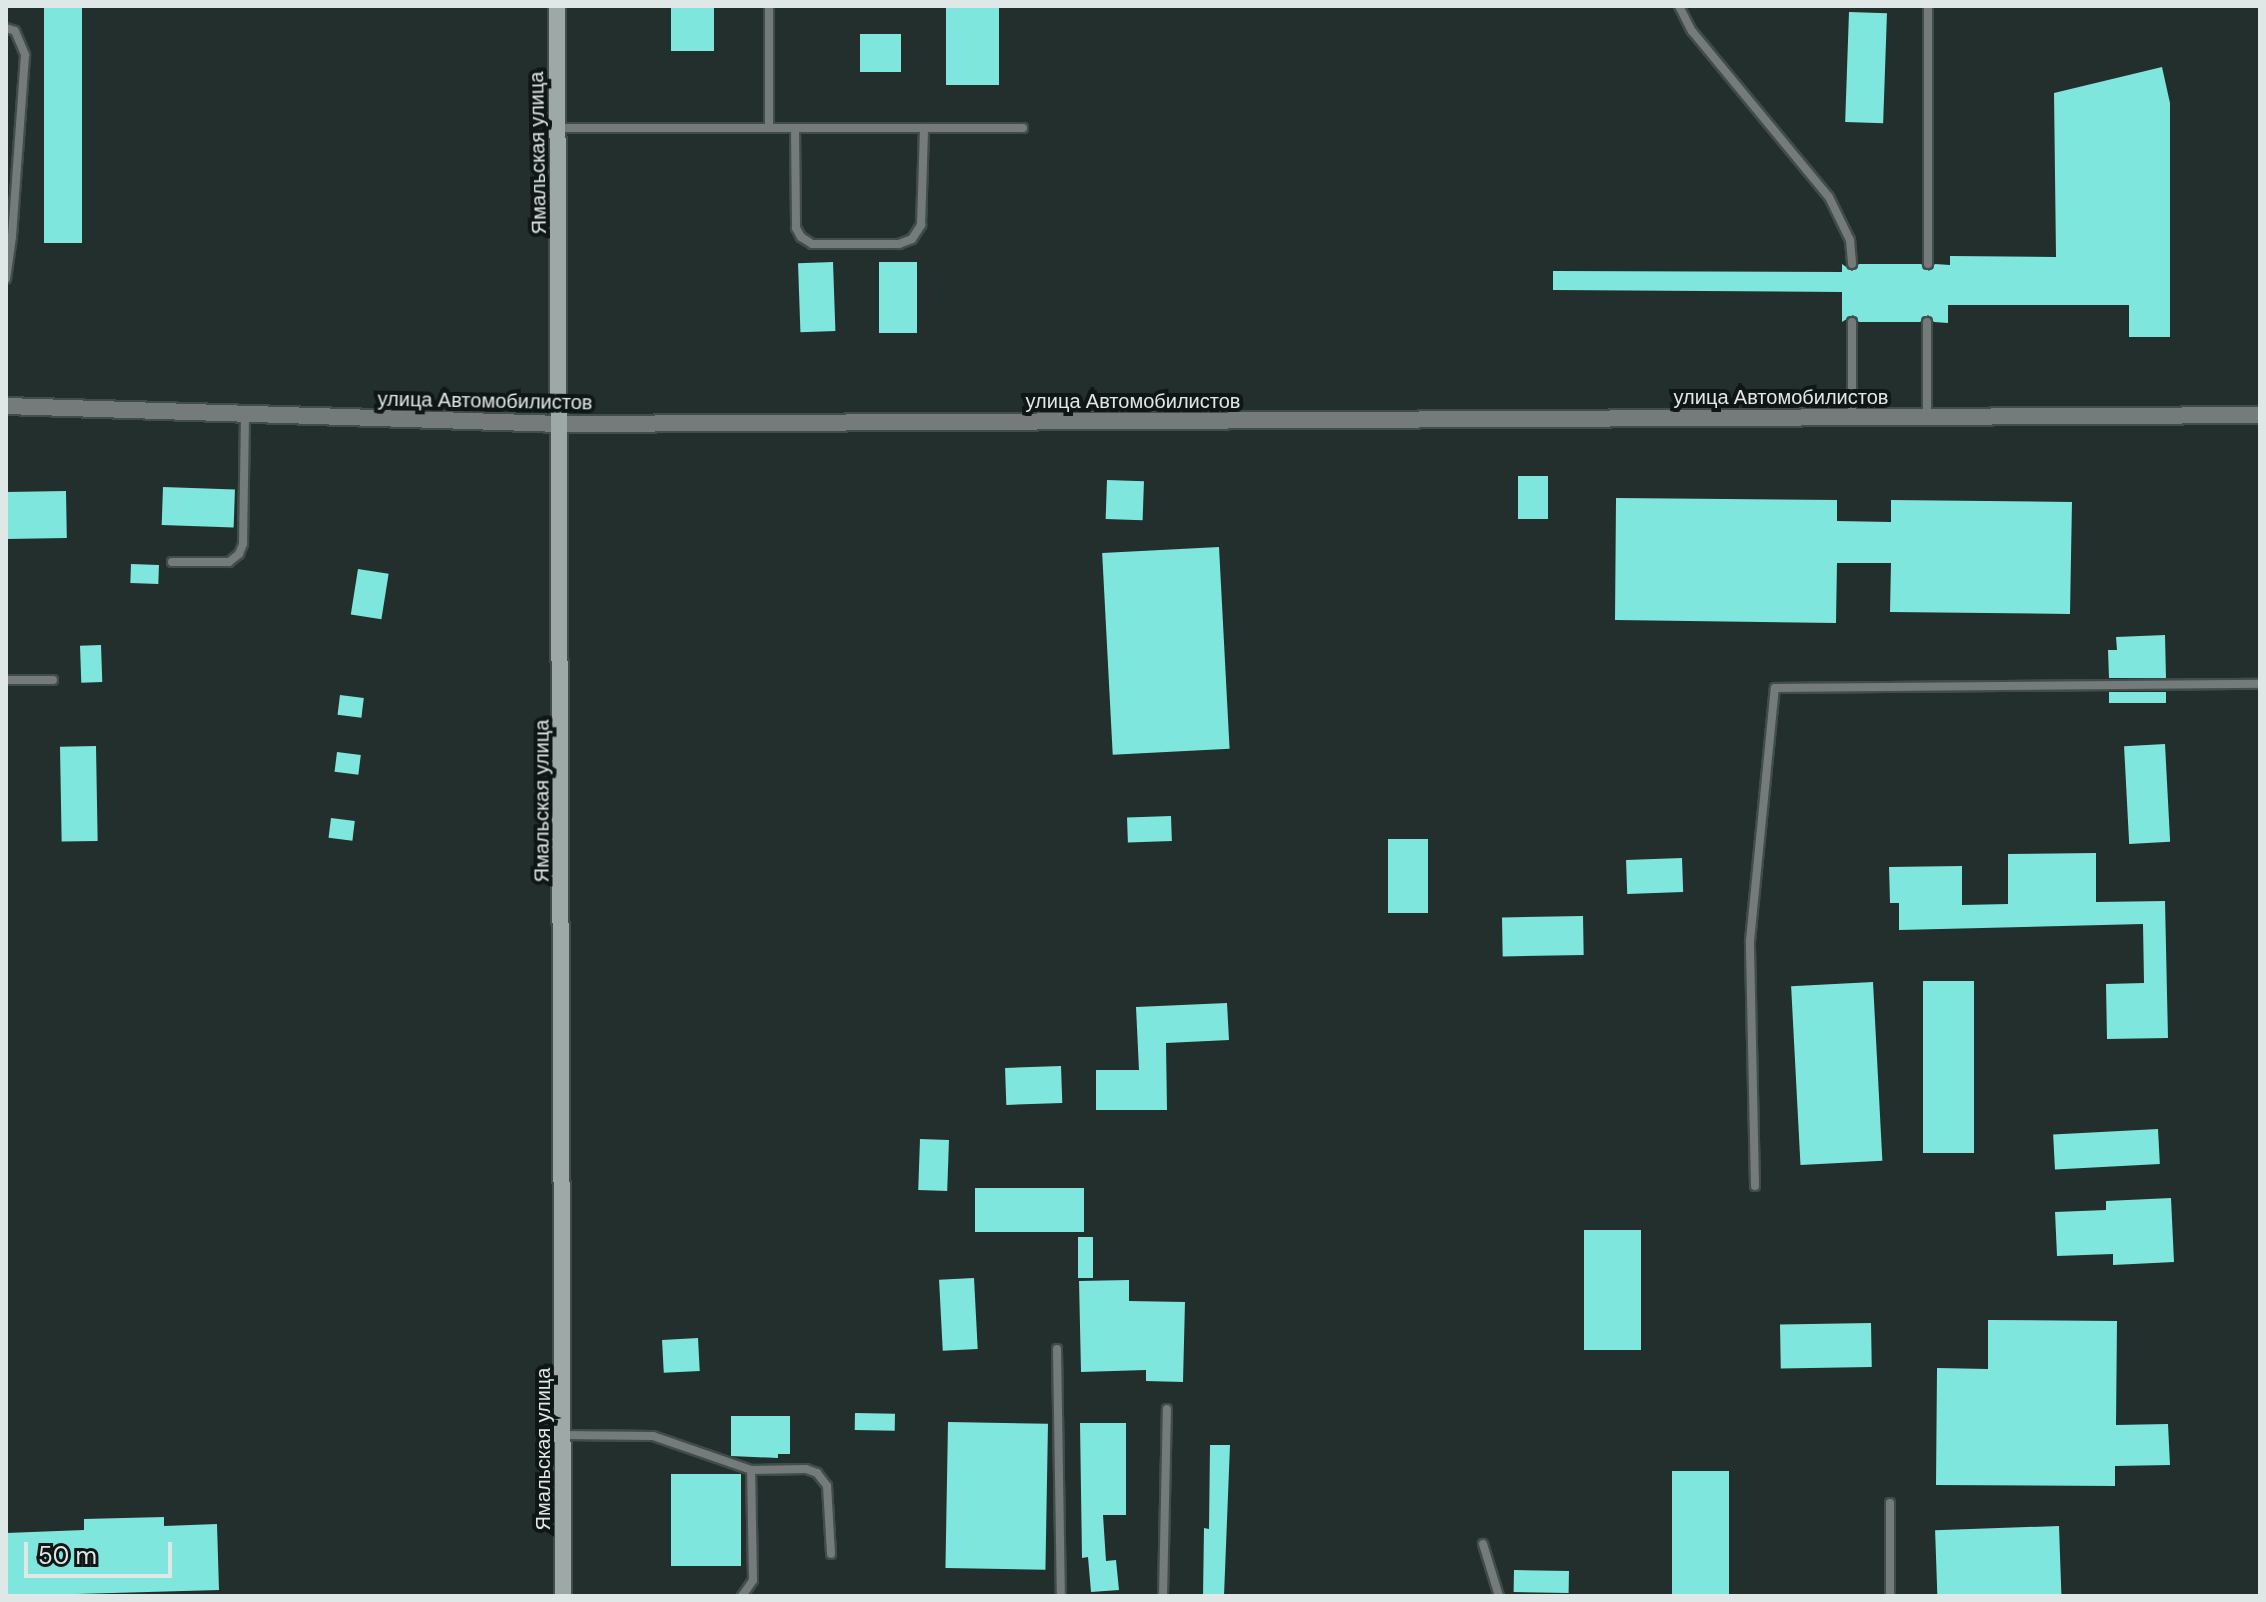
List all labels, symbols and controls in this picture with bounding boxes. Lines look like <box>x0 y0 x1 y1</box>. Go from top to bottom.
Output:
street label: Ямальская улица <box>525 71 551 235</box>
street label: улица Автомобилистов <box>1674 385 1888 409</box>
street label: улица Автомобилистов <box>377 387 593 415</box>
street label: улица Автомобилистов <box>1026 389 1240 413</box>
street label: Ямальская улица <box>530 720 554 882</box>
street label: Ямальская улица <box>531 1368 555 1530</box>
scale bar <box>28 1526 176 1576</box>
text: 50 m <box>38 1540 97 1571</box>

